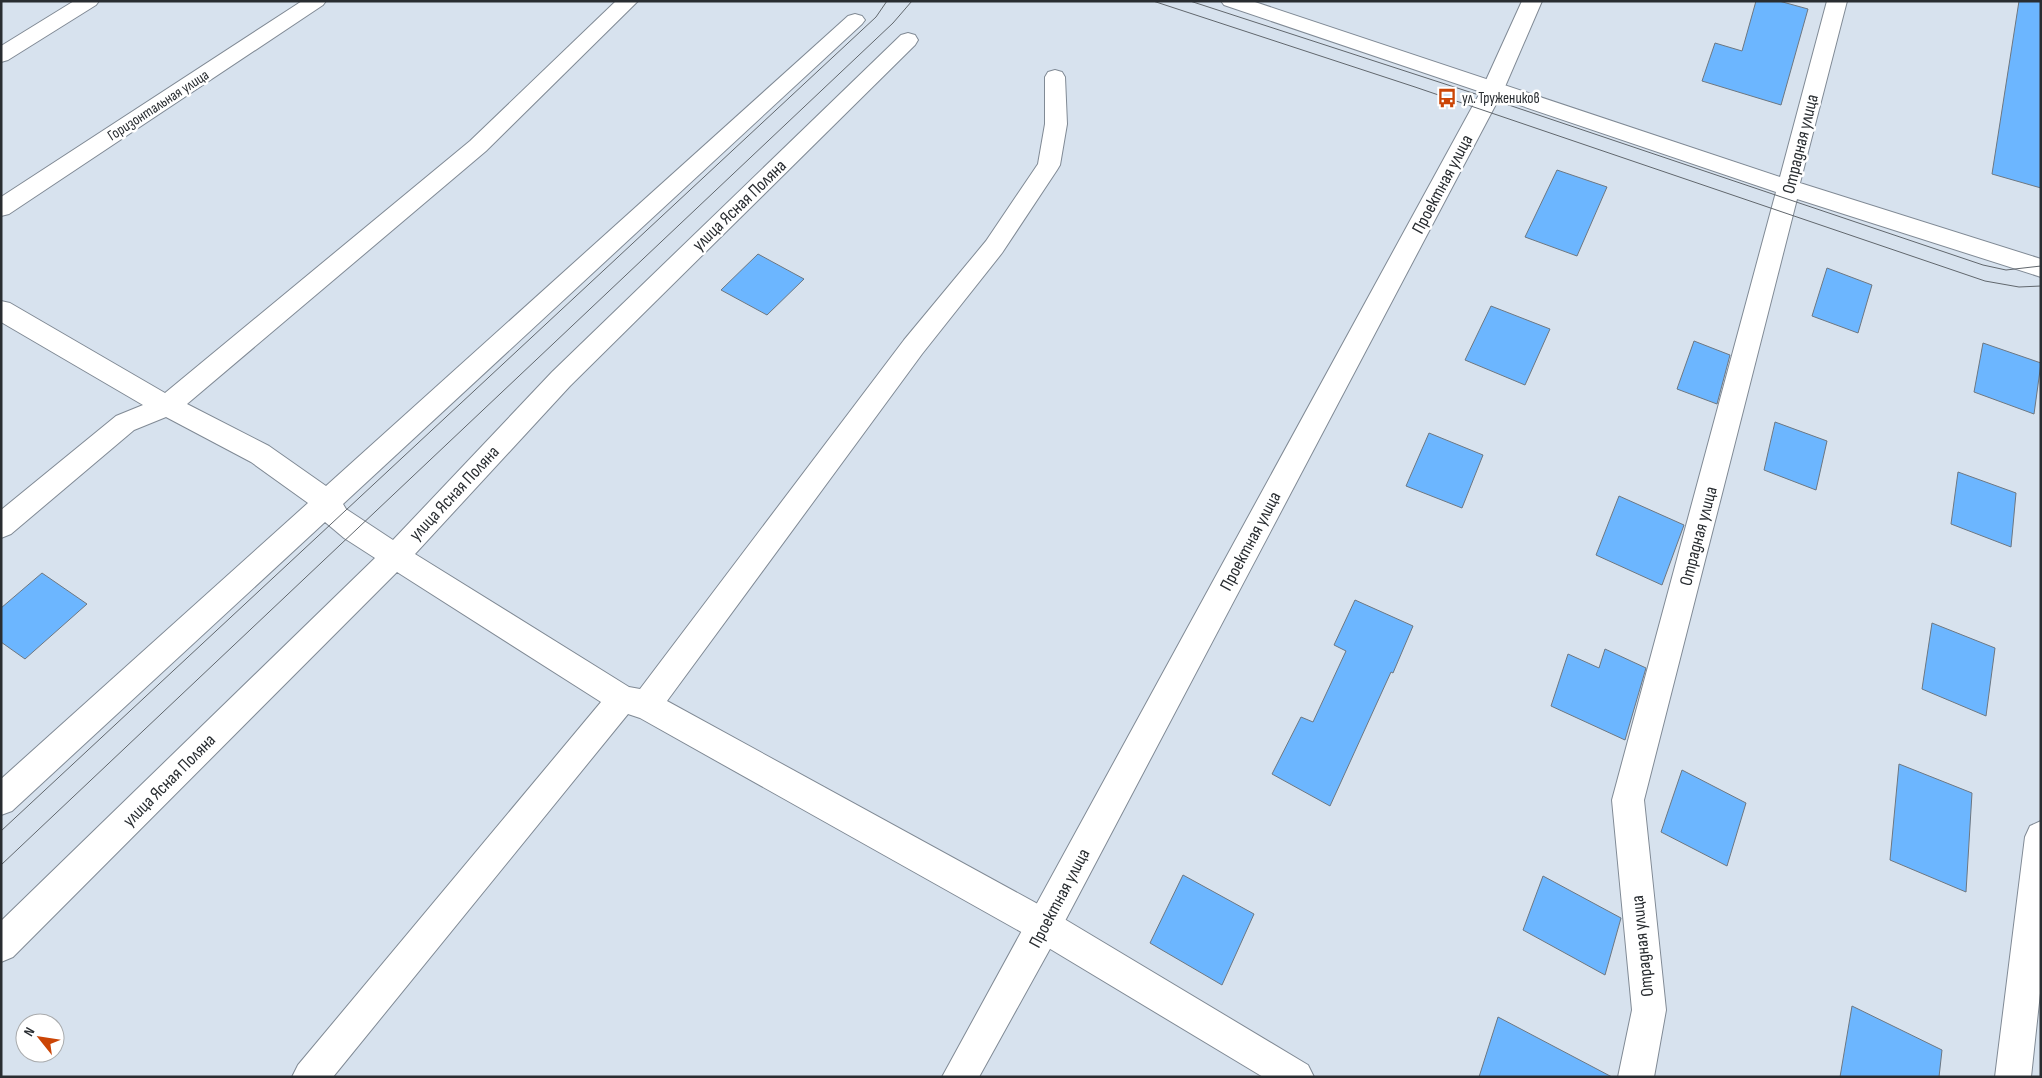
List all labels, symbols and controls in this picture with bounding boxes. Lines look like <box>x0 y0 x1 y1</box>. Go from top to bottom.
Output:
street label: Горизонтальная улица <box>104 65 213 145</box>
bus stop icon: ул. Тружеников <box>1436 87 1458 109</box>
place label: ул. Тружеников <box>1462 89 1540 108</box>
street label: Отрадная улица <box>1778 92 1823 196</box>
street label: Проектная улица <box>1408 131 1477 237</box>
street label: улица Ясная Поляна <box>688 155 791 255</box>
street label: улица Ясная Поляна <box>405 441 504 545</box>
street label: Отрадная улица <box>1675 484 1722 588</box>
street label: Проектная улица <box>1216 488 1285 594</box>
street label: улица Ясная Поляна <box>119 730 220 831</box>
street label: Проектная улица <box>1025 845 1094 951</box>
street label: Отрадная улица <box>1627 894 1658 998</box>
north arrow <box>15 1013 65 1063</box>
text: N <box>20 1024 38 1039</box>

